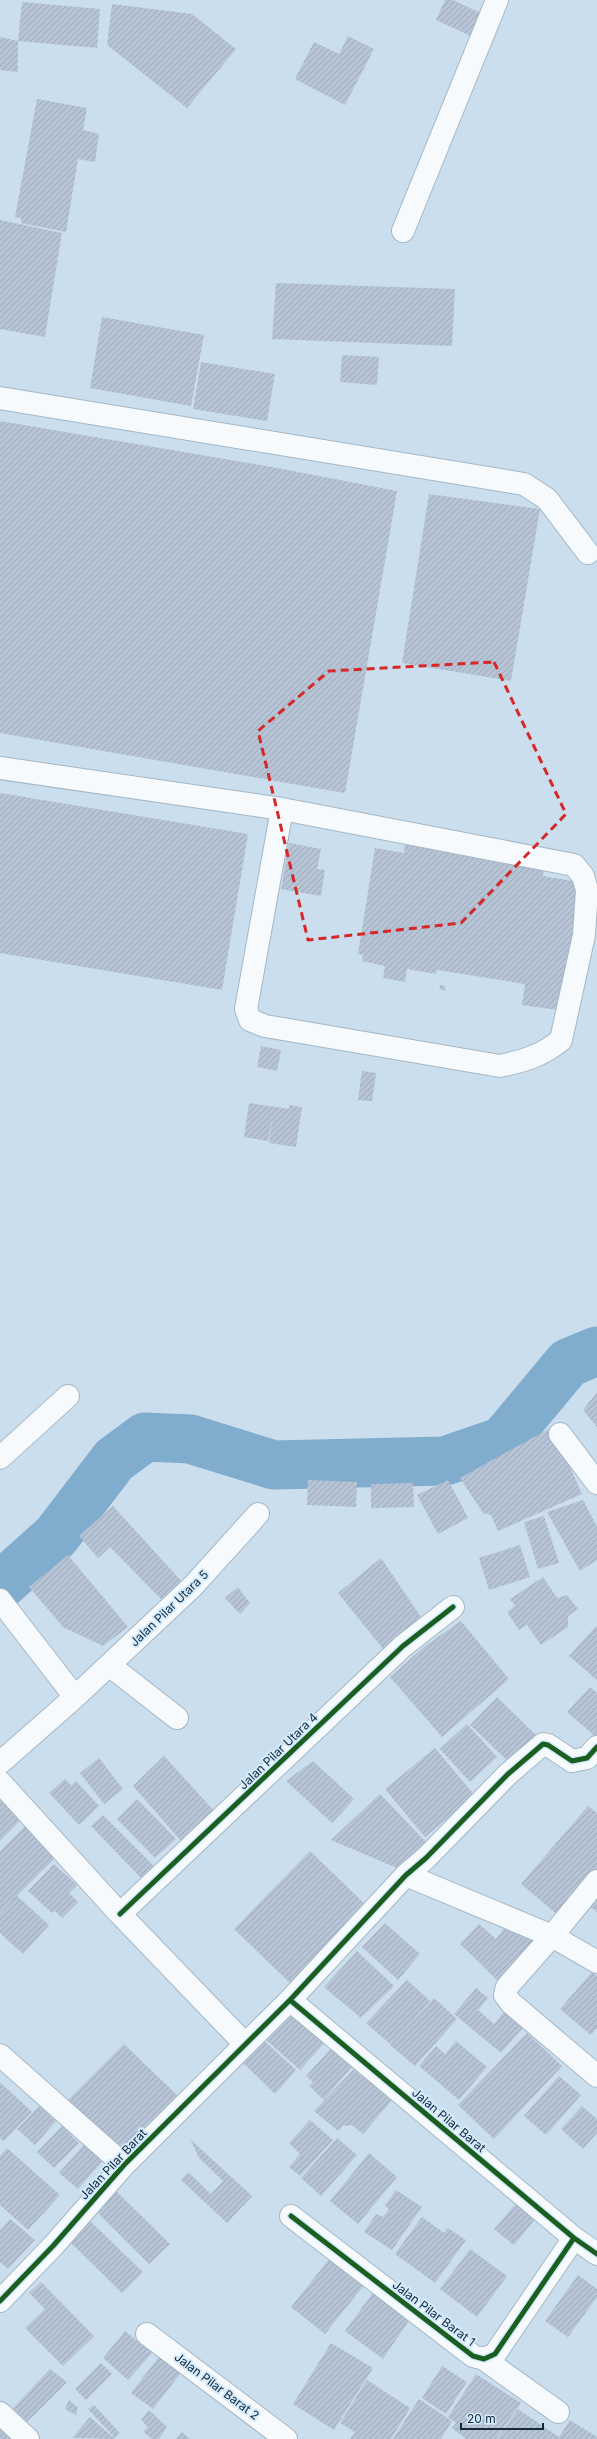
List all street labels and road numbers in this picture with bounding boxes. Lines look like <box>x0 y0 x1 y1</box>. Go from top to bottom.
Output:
street label: Jalan Pilar Utara 5 <box>127 1567 211 1649</box>
street label: Jalan Pilar Utara 4 <box>235 1709 321 1792</box>
street label: Jalan Pilar Barat <box>409 2085 489 2155</box>
street label: Jalan Pilar Barat <box>76 2125 150 2203</box>
street label: Jalan Pilar Barat 1 <box>390 2277 478 2349</box>
street label: Jalan Pilar Barat 2 <box>172 2349 262 2423</box>

